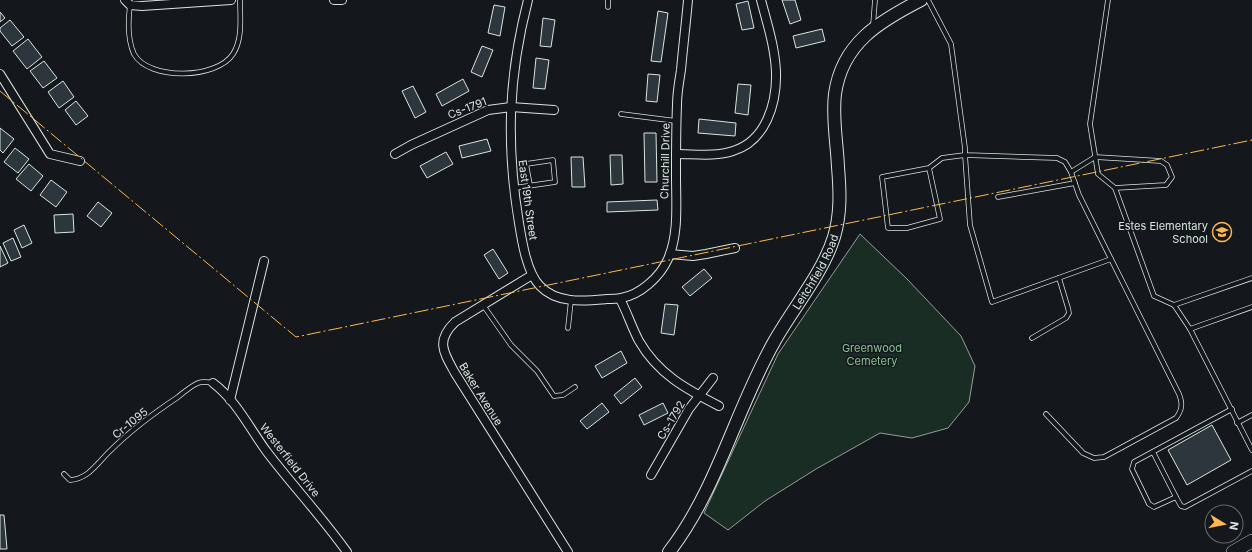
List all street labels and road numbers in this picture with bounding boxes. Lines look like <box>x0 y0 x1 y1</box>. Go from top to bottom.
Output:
street label: Cs-1791 <box>445 94 489 122</box>
street label: Churchill Drive <box>657 123 673 199</box>
street label: East 19th Street <box>515 159 541 241</box>
street label: Leitchfield Road <box>789 233 841 312</box>
street label: Baker Avenue <box>456 360 506 428</box>
street label: Cs-1792 <box>654 398 688 442</box>
street label: Cr-1095 <box>109 404 151 442</box>
street label: Westerfield Drive <box>257 420 323 500</box>

